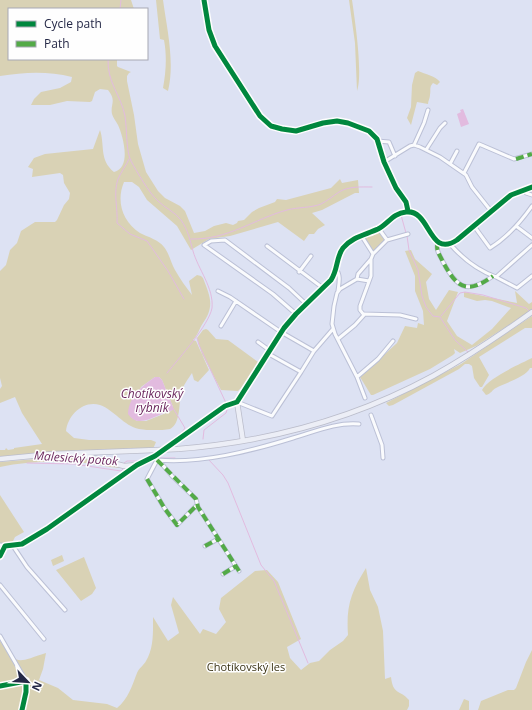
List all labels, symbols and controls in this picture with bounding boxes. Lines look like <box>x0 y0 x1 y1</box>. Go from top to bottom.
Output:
legend <box>8 8 148 60</box>
text: Cycle path <box>44 15 102 32</box>
text: Path <box>44 35 70 52</box>
water label: Chotíkovský rybník <box>121 385 185 416</box>
water label: Malesický potok <box>33 447 120 469</box>
park label: Chotíkovský les <box>207 659 285 674</box>
north arrow <box>8 662 48 702</box>
text: N <box>29 679 46 694</box>

